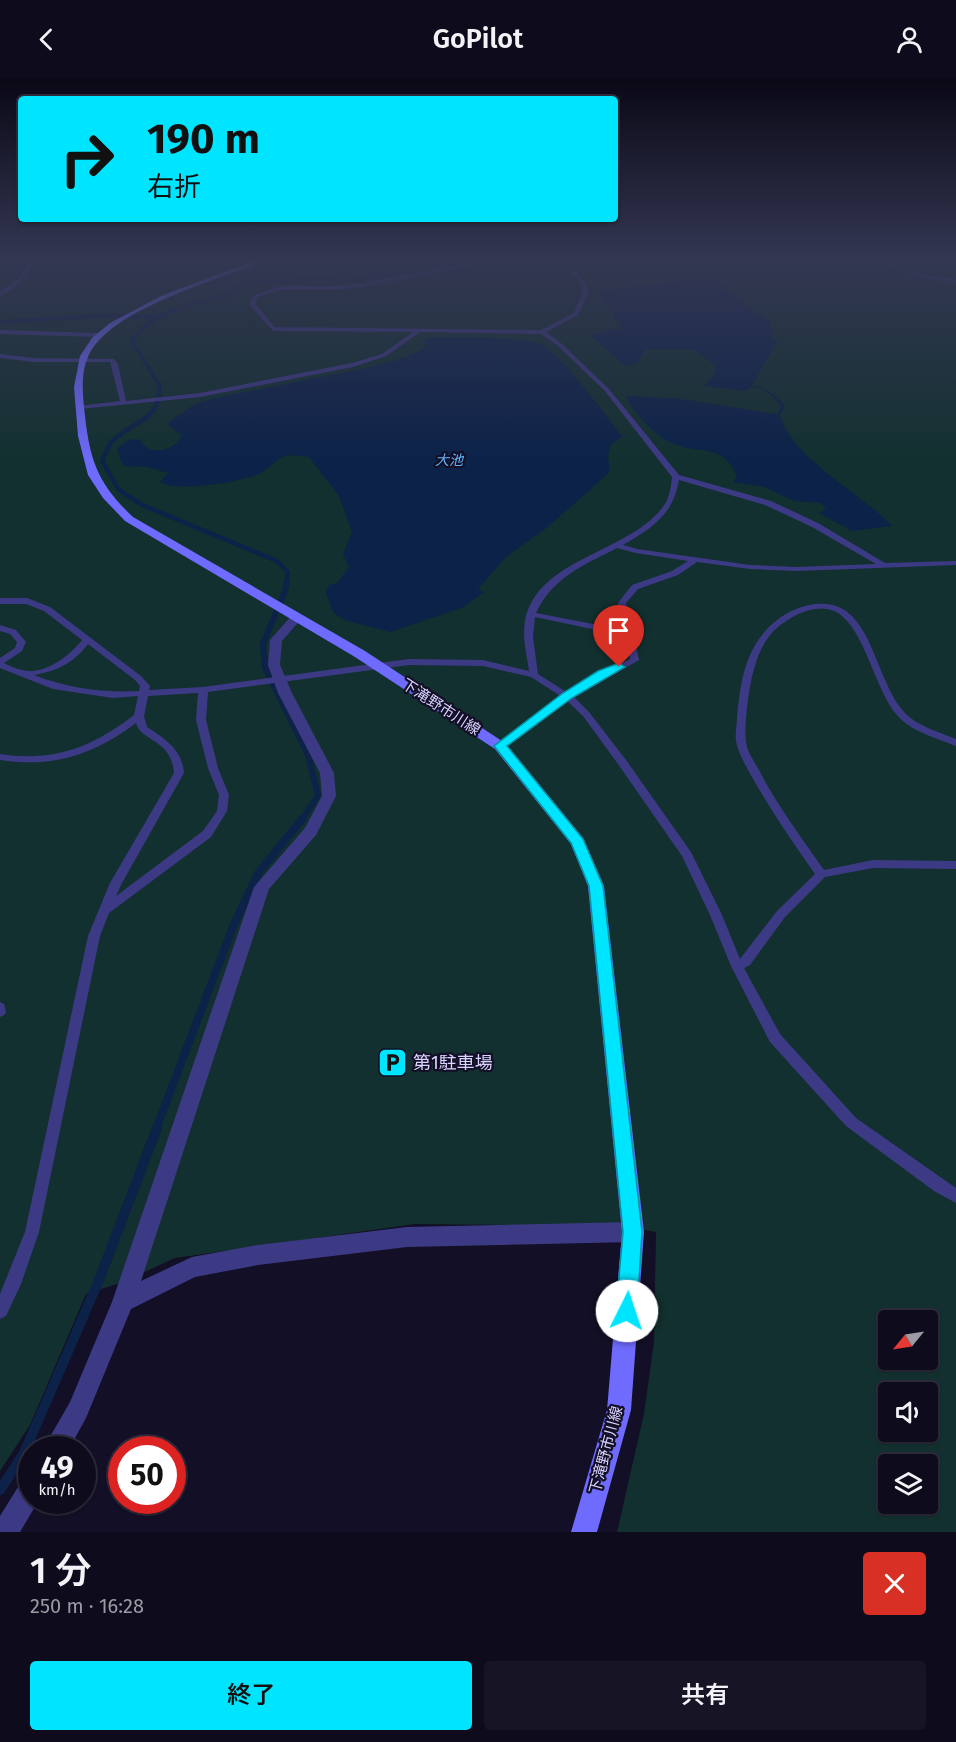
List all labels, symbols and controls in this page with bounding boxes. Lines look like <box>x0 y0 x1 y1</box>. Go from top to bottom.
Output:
icon: back <box>30 23 63 56</box>
text: GoPilot <box>433 23 523 55</box>
icon: person <box>893 23 926 56</box>
text: 190 m <box>147 114 260 164</box>
icon: right <box>48 120 126 198</box>
text: 右折 <box>147 171 201 203</box>
water label: 大池 <box>435 452 465 469</box>
pin <box>593 605 644 667</box>
icon: arrive <box>602 614 635 647</box>
street label: 下滝野市川線 <box>398 675 484 739</box>
parking icon: 第1駐車場 <box>376 1047 408 1079</box>
place label: 第1駐車場 <box>413 1052 493 1074</box>
position arrow <box>595 1279 659 1343</box>
north arrow <box>878 1310 938 1370</box>
map controls <box>878 1310 938 1514</box>
button: sound <box>878 1382 938 1442</box>
street label: 下滝野市川線 <box>586 1404 626 1496</box>
speed limit sign: 50 <box>108 1436 186 1514</box>
text: 49 <box>40 1450 74 1486</box>
button: layers <box>878 1454 938 1514</box>
text: km/h <box>38 1481 76 1499</box>
text: 1 分 <box>30 1549 91 1593</box>
button: close <box>863 1552 926 1615</box>
text: 250 m · 16:28 <box>30 1594 144 1618</box>
button: 終了 <box>30 1661 472 1730</box>
button: 共有 <box>484 1661 926 1730</box>

